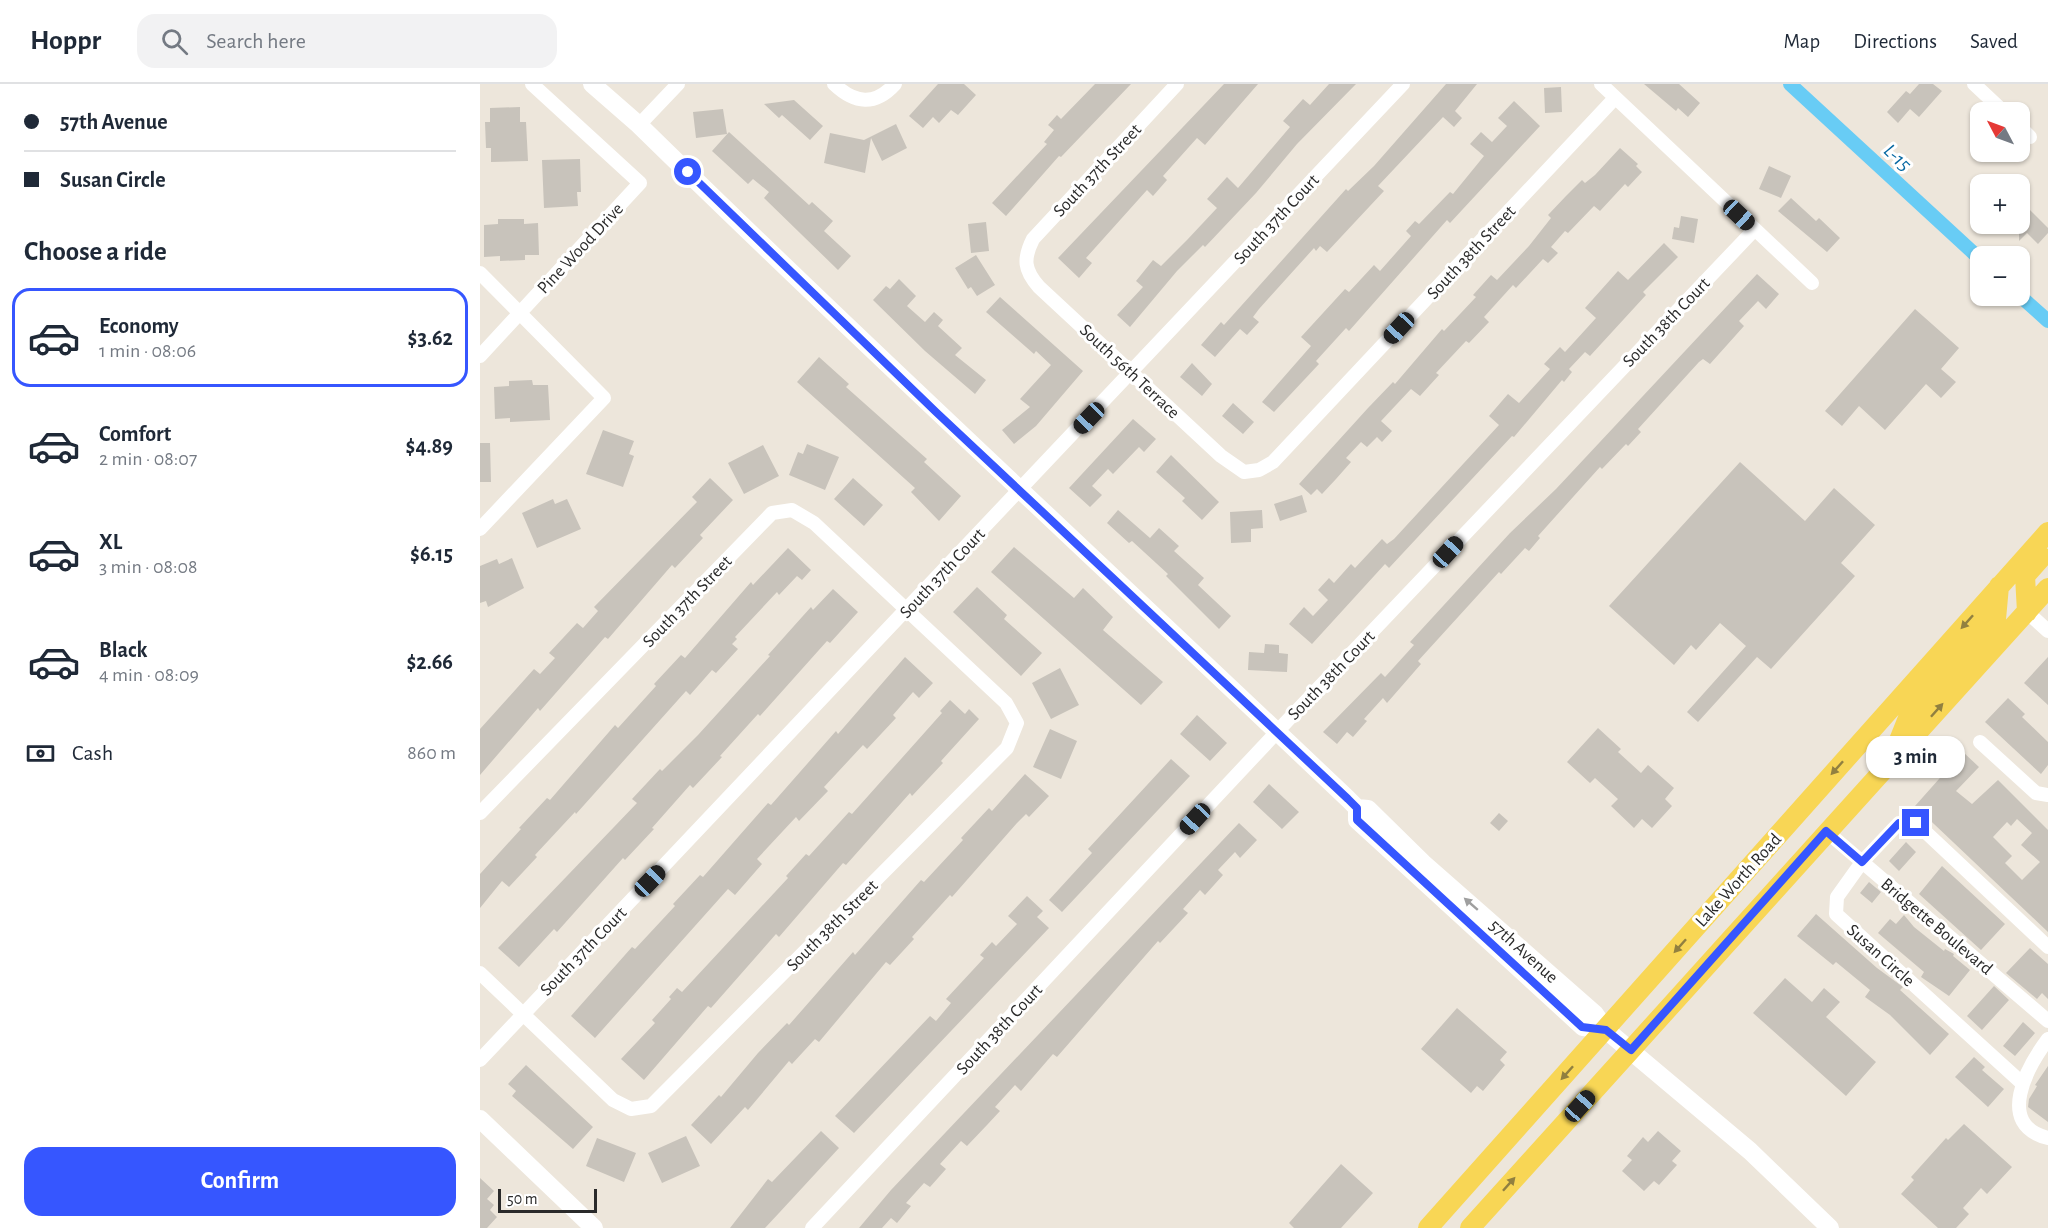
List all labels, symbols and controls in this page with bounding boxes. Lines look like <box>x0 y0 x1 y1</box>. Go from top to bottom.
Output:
search box <box>137 14 557 68</box>
icon: search <box>158 25 191 58</box>
text: Hoppr <box>30 27 101 55</box>
text: Search here <box>206 30 306 52</box>
text: Map <box>1784 31 1820 52</box>
text: Directions <box>1853 31 1937 52</box>
text: Saved <box>1970 31 2018 52</box>
north arrow <box>1970 102 2030 162</box>
map controls <box>1970 102 2030 306</box>
text: 57th Avenue <box>60 111 168 133</box>
street label: South 37th Street <box>1050 121 1145 221</box>
water label: L-15 <box>1880 140 1915 176</box>
route start <box>674 158 701 185</box>
text: Susan Circle <box>60 169 166 191</box>
street label: South 37th Court <box>1231 171 1323 268</box>
button: + <box>1970 174 2030 234</box>
car <box>1720 196 1758 234</box>
street label: Pine Wood Drive <box>534 200 627 298</box>
street label: South 38th Street <box>1424 202 1520 303</box>
text: Choose a ride <box>24 238 167 265</box>
button: − <box>1970 246 2030 306</box>
street label: South 38th Court <box>1620 274 1714 371</box>
car <box>1380 309 1418 347</box>
icon: car <box>27 311 81 365</box>
text: Economy <box>99 315 179 337</box>
street label: South 56th Terrace <box>1076 321 1183 422</box>
text: $3.62 <box>408 327 453 349</box>
text: 1 min · 08:06 <box>99 341 196 361</box>
car <box>1070 399 1108 437</box>
icon: car <box>27 419 81 473</box>
text: Comfort <box>99 423 171 445</box>
text: $4.89 <box>406 435 453 457</box>
text: 2 min · 08:07 <box>99 449 197 469</box>
street label: South 37th Court <box>897 525 989 622</box>
icon: car <box>27 527 81 581</box>
text: XL <box>99 531 122 553</box>
car <box>1429 533 1467 571</box>
text: $6.15 <box>410 543 453 565</box>
street label: South 37th Street <box>640 552 736 651</box>
text: 3 min · 08:08 <box>99 557 198 577</box>
one-way arrow <box>1960 615 1974 630</box>
street label: South 38th Court <box>1285 627 1379 724</box>
icon: car <box>27 635 81 689</box>
text: Black <box>99 639 147 661</box>
text: $2.66 <box>406 651 453 673</box>
text: 4 min · 08:09 <box>99 665 199 685</box>
one-way arrow <box>1930 703 1944 717</box>
callout: 3 min <box>1866 736 1966 778</box>
icon: cash <box>24 737 57 770</box>
text: Cash <box>72 742 113 764</box>
text: 860 m <box>407 743 456 763</box>
text: 3 min <box>1894 747 1937 767</box>
one-way arrow <box>1831 760 1844 775</box>
car <box>1176 800 1214 838</box>
route end <box>1902 809 1929 836</box>
street label: Lake Worth Road <box>1692 831 1785 931</box>
car <box>631 862 669 900</box>
street label: Bridgette Boulevard <box>1877 875 1996 978</box>
street label: South 38th Street <box>784 877 882 975</box>
one-way arrow <box>1464 898 1479 911</box>
street label: South 37th Court <box>537 904 631 1000</box>
street label: 57th Avenue <box>1486 916 1561 987</box>
street label: Susan Circle <box>1843 921 1918 991</box>
one-way arrow <box>1673 938 1687 953</box>
street label: South 38th Court <box>953 981 1046 1078</box>
one-way arrow <box>1561 1065 1574 1080</box>
car <box>1561 1087 1599 1125</box>
button: Confirm <box>24 1147 456 1216</box>
one-way arrow <box>1502 1177 1516 1192</box>
scale bar <box>498 1186 597 1214</box>
text: 50 m <box>507 1191 538 1207</box>

